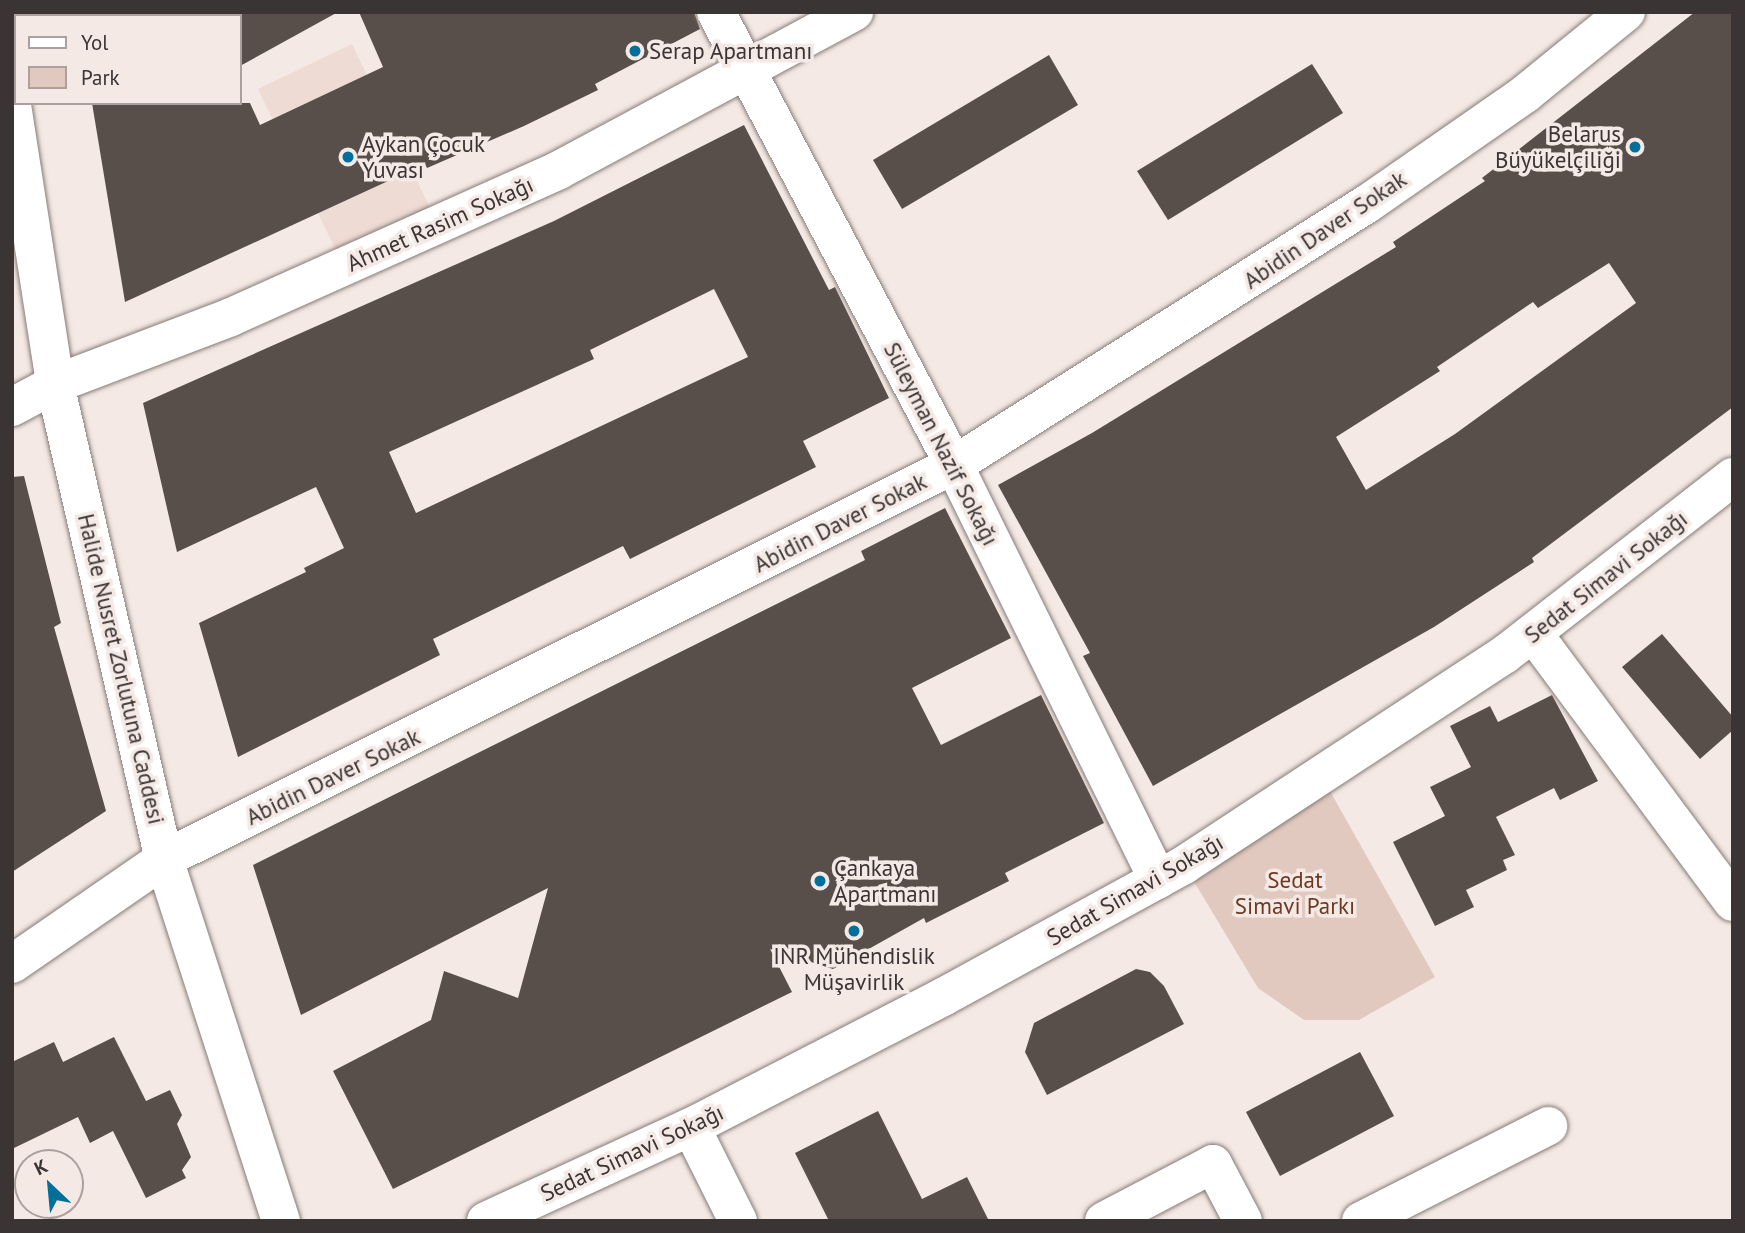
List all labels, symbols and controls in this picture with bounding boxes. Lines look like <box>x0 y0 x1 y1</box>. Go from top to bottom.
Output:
legend <box>14 14 242 105</box>
text: Yol <box>81 29 108 56</box>
place label: Serap Apartmanı <box>649 37 813 65</box>
marker: Serap Apartmanı <box>627 43 643 59</box>
text: Park <box>81 64 120 91</box>
place label: Belarus Büyükelçiliği <box>1495 120 1621 174</box>
place label: Aykan Çocuk Yuvası <box>362 130 485 184</box>
marker: Belarus Büyükelçiliği <box>1627 139 1643 155</box>
marker: Aykan Çocuk Yuvası <box>340 149 356 165</box>
street label: Abidin Daver Sokak <box>1238 165 1412 295</box>
street label: Ahmet Rasim Sokağı <box>342 170 538 278</box>
street label: Süleyman Nazif Sokağı <box>878 338 1004 550</box>
street label: Abidin Daver Sokak <box>749 468 931 578</box>
street label: Sedat Simavi Sokağı <box>1519 505 1693 649</box>
street label: Halide Nusret Zorlutuna Caddesi <box>72 511 170 827</box>
street label: Abidin Daver Sokak <box>241 723 425 831</box>
street label: Sedat Simavi Sokağı <box>1042 828 1228 952</box>
place label: Çankaya Apartmanı <box>834 854 936 908</box>
park label: Sedat Simavi Parkı <box>1235 866 1355 920</box>
marker: Çankaya Apartmanı <box>812 873 828 889</box>
marker: INR Mühendislik Müşavirlik <box>846 923 862 939</box>
place label: INR Mühendislik Müşavirlik <box>773 942 935 996</box>
street label: Sedat Simavi Sokağı <box>536 1098 728 1208</box>
north arrow <box>14 1149 84 1219</box>
text: K <box>30 1154 51 1180</box>

